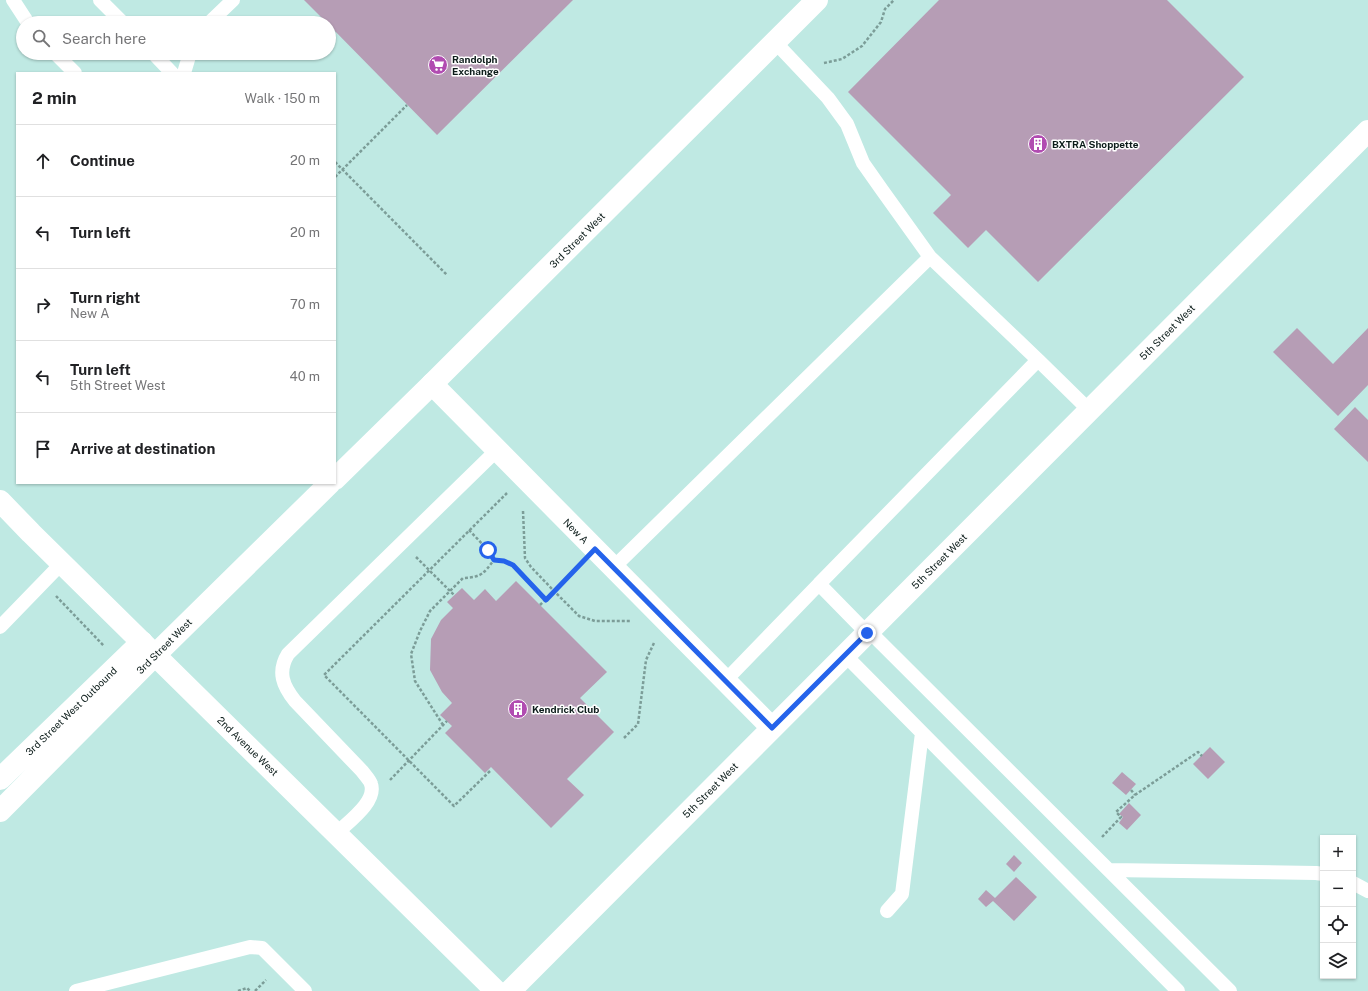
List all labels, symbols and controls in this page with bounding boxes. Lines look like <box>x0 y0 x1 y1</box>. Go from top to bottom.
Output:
search box <box>16 16 336 60</box>
icon: search <box>30 27 52 49</box>
text: Search here <box>62 30 146 47</box>
place label: Randolph Exchange <box>452 53 499 77</box>
supermarket icon: Randolph Exchange <box>427 54 449 76</box>
text: 2 min <box>32 88 77 108</box>
text: Walk · 150 m <box>245 91 320 106</box>
building icon: BXTRA Shoppette <box>1027 133 1049 155</box>
place label: BXTRA Shoppette <box>1052 138 1139 150</box>
icon: ahead <box>32 150 54 172</box>
text: Continue <box>70 152 135 169</box>
text: 20 m <box>290 153 320 168</box>
street label: 3rd Street West <box>547 210 607 270</box>
icon: left <box>32 222 54 244</box>
text: Turn left <box>70 224 131 241</box>
text: 20 m <box>290 225 320 240</box>
text: Turn right <box>70 289 140 306</box>
icon: right <box>32 294 54 316</box>
text: 70 m <box>290 297 320 312</box>
street label: 5th Street West <box>1137 302 1197 362</box>
text: New A <box>70 306 109 321</box>
text: Turn left <box>70 361 131 378</box>
icon: left <box>32 366 54 388</box>
text: 40 m <box>289 369 320 384</box>
text: 5th Street West <box>70 378 165 393</box>
icon: arrive <box>32 438 54 460</box>
text: Arrive at destination <box>70 440 215 457</box>
street label: New A <box>561 516 591 546</box>
street label: 5th Street West <box>909 531 969 591</box>
route start <box>479 541 497 559</box>
street label: 3rd Street West <box>134 616 194 676</box>
route end <box>858 624 876 642</box>
street label: 3rd Street West Outbound <box>23 664 119 758</box>
building icon: Kendrick Club <box>507 698 529 720</box>
place label: Kendrick Club <box>532 703 599 715</box>
street label: 2nd Avenue West <box>215 714 281 778</box>
street label: 5th Street West <box>680 760 740 820</box>
map controls <box>1320 835 1356 979</box>
button: + <box>1320 835 1356 871</box>
button: − <box>1320 871 1356 907</box>
button: locate <box>1320 907 1356 943</box>
button: layers <box>1320 943 1356 979</box>

